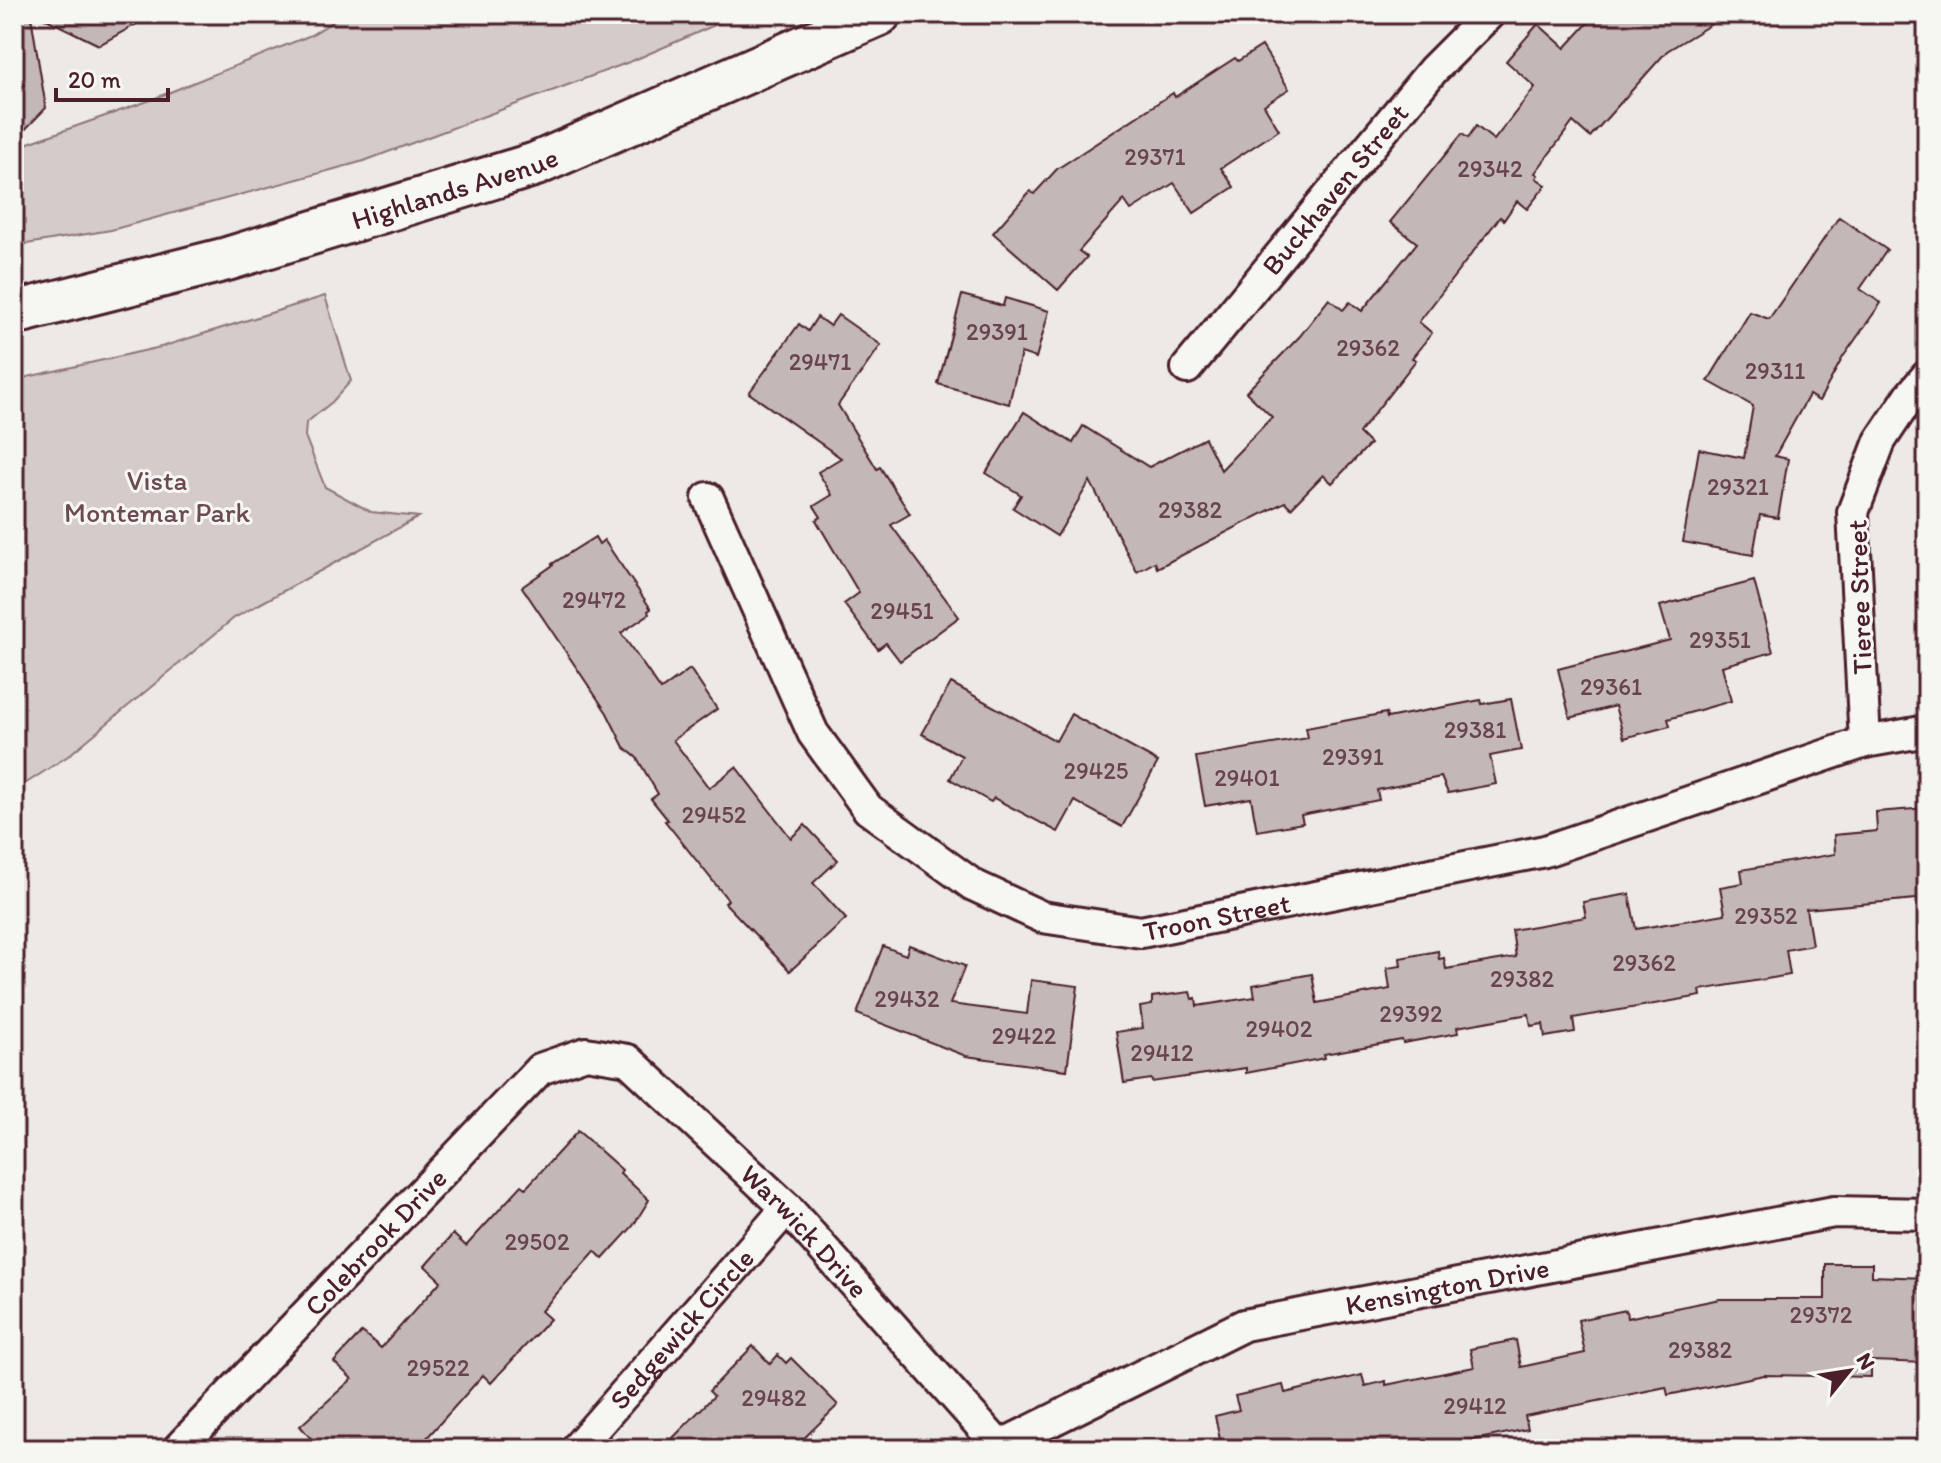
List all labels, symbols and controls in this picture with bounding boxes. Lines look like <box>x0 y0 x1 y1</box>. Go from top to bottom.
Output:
scale bar <box>56 52 168 102</box>
text: 20 m <box>68 65 121 94</box>
street label: Buckhaven Street <box>1254 97 1415 282</box>
street label: Highlands Avenue <box>347 140 563 237</box>
house number: 29371 <box>1124 142 1186 171</box>
house number: 29342 <box>1457 154 1523 183</box>
house number: 29391 <box>966 317 1028 346</box>
house number: 29362 <box>1336 333 1400 362</box>
house number: 29471 <box>789 347 851 376</box>
house number: 29311 <box>1745 356 1805 385</box>
park label: Vista Montemar Park <box>64 463 251 529</box>
house number: 29321 <box>1707 472 1769 501</box>
house number: 29382 <box>1158 495 1222 524</box>
street label: Tieree Street <box>1839 519 1879 675</box>
house number: 29472 <box>562 585 626 614</box>
house number: 29451 <box>870 596 934 625</box>
house number: 29351 <box>1689 625 1751 654</box>
house number: 29361 <box>1580 672 1642 701</box>
house number: 29381 <box>1444 715 1506 744</box>
house number: 29391 <box>1322 742 1384 771</box>
house number: 29425 <box>1064 756 1128 785</box>
house number: 29401 <box>1214 763 1280 792</box>
house number: 29452 <box>682 800 747 829</box>
street label: Troon Street <box>1140 886 1293 948</box>
house number: 29352 <box>1734 901 1798 930</box>
house number: 29362 <box>1612 948 1676 977</box>
house number: 29382 <box>1490 964 1554 993</box>
house number: 29432 <box>874 984 940 1013</box>
house number: 29392 <box>1379 999 1443 1028</box>
house number: 29402 <box>1245 1014 1313 1043</box>
house number: 29422 <box>992 1021 1057 1050</box>
house number: 29412 <box>1130 1038 1194 1067</box>
street label: Warwick Drive <box>734 1157 876 1305</box>
street label: Colebrook Drive <box>297 1161 454 1323</box>
house number: 29502 <box>504 1227 570 1256</box>
street label: Sedgewick Circle <box>602 1241 761 1416</box>
street label: Kensington Drive <box>1342 1250 1552 1322</box>
house number: 29372 <box>1790 1300 1853 1329</box>
north arrow <box>1809 1331 1889 1411</box>
house number: 29382 <box>1668 1335 1732 1364</box>
text: N <box>1850 1348 1881 1374</box>
house number: 29522 <box>406 1353 470 1382</box>
house number: 29482 <box>741 1383 807 1412</box>
house number: 29412 <box>1443 1391 1507 1420</box>

